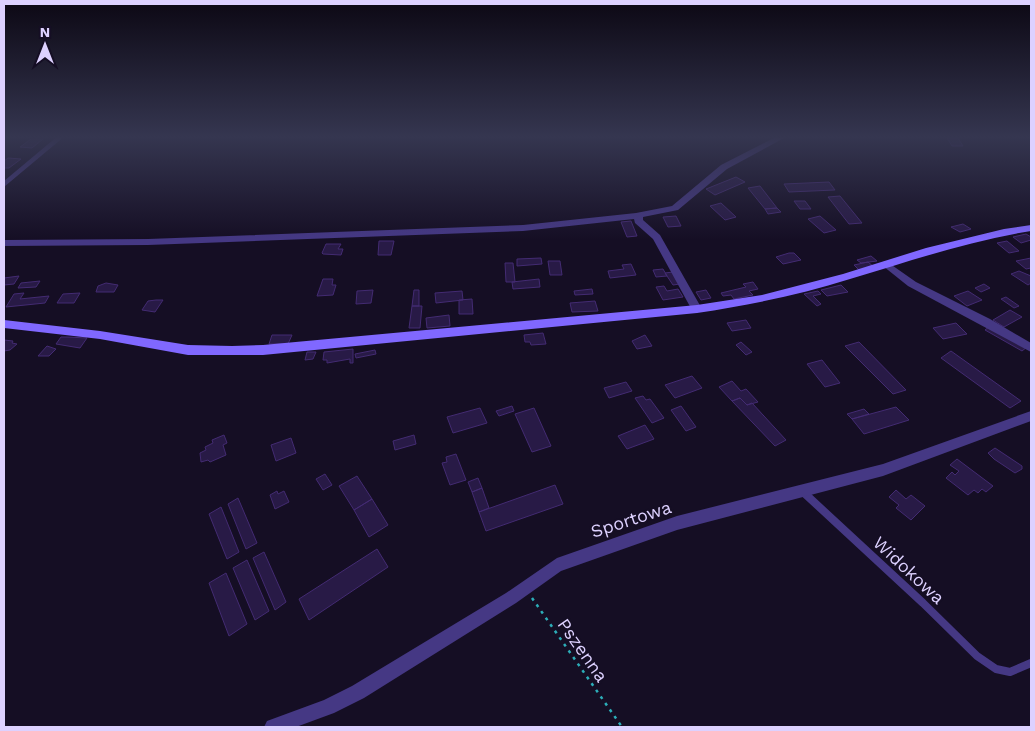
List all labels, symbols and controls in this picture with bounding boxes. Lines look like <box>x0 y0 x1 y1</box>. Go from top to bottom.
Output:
north arrow <box>20 20 70 70</box>
text: N <box>40 24 50 40</box>
street label: Sportowa <box>588 496 674 542</box>
street label: Widokowa <box>869 532 949 608</box>
street label: Pszenna <box>554 614 612 686</box>

